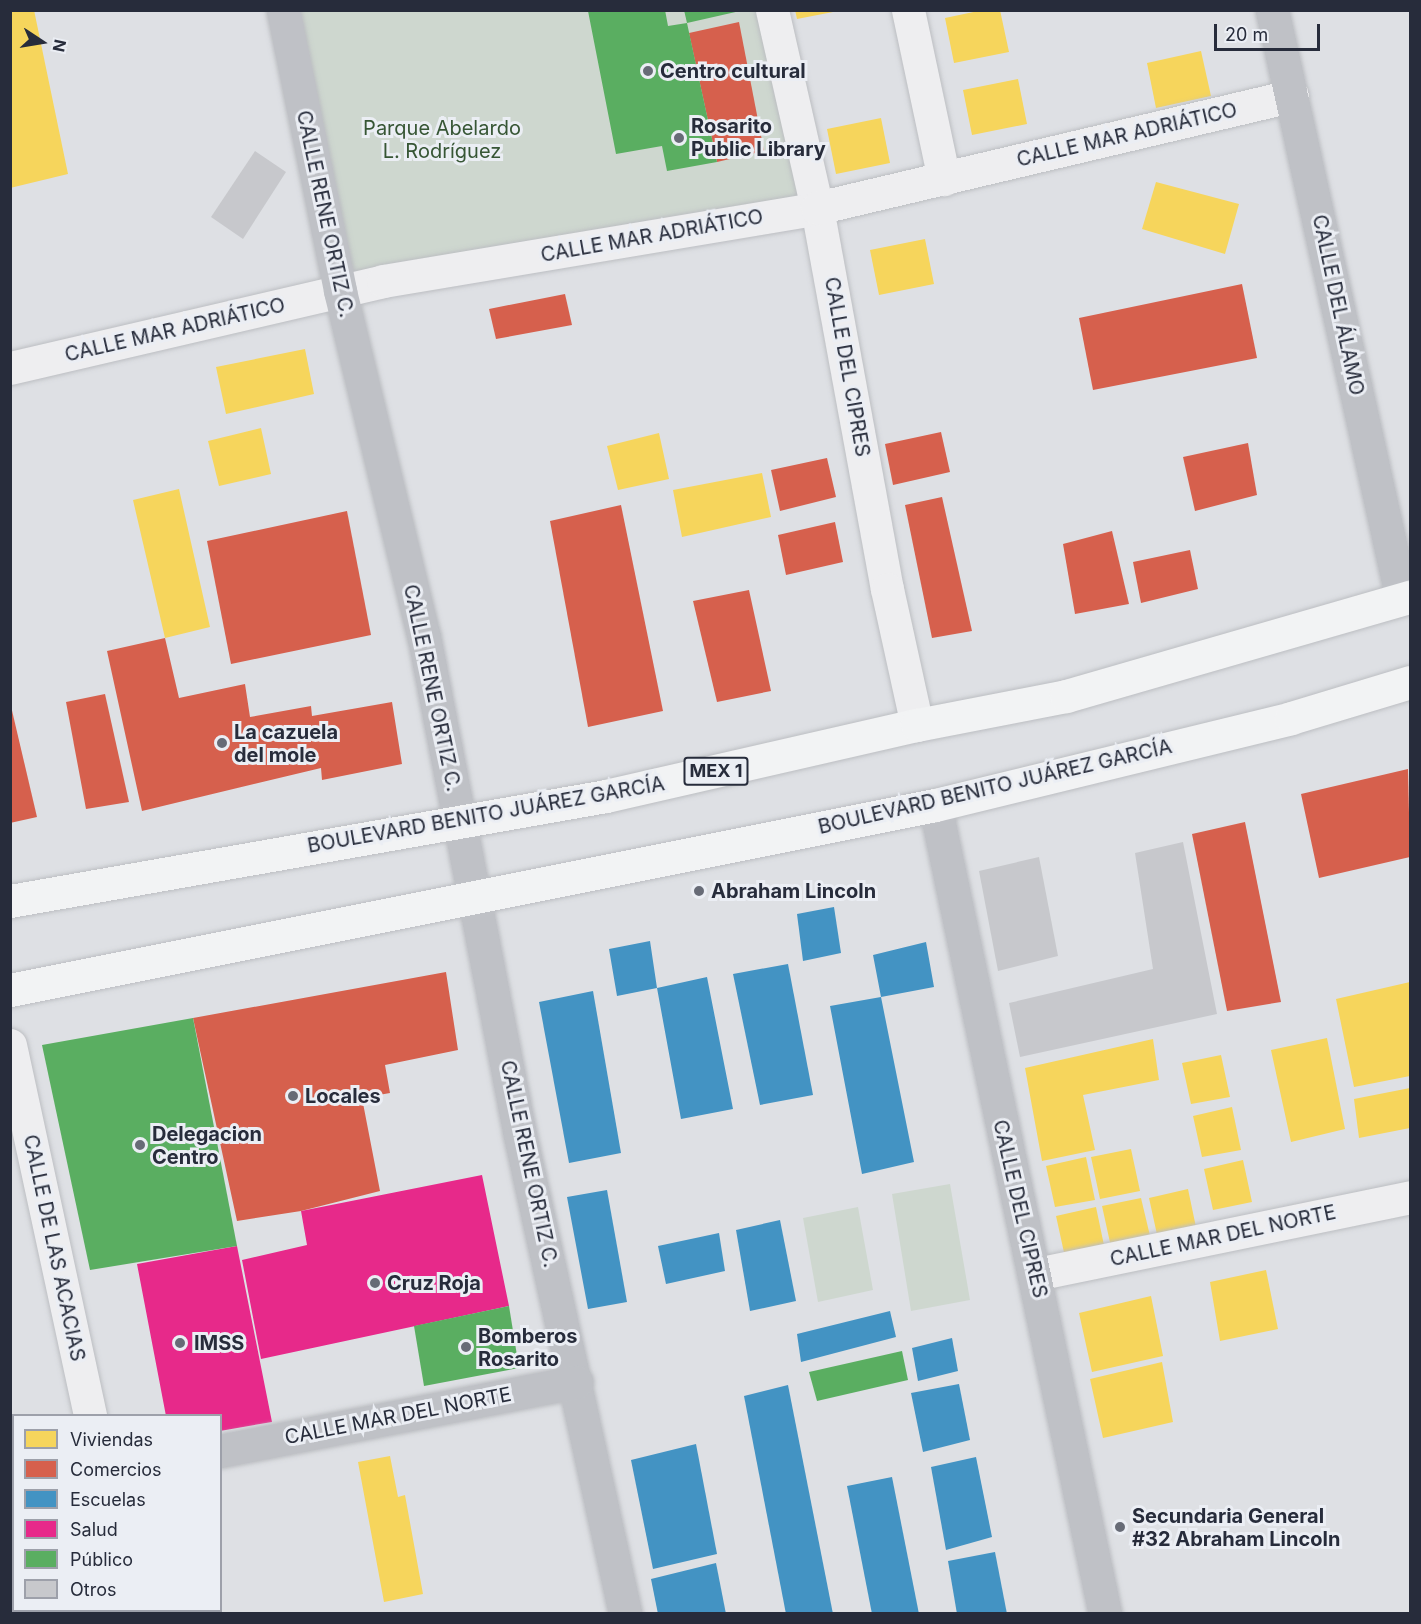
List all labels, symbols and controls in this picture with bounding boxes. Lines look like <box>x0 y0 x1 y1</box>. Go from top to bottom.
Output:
north arrow <box>12 12 72 72</box>
scale bar <box>1217 12 1324 50</box>
text: 20 m <box>1225 24 1268 45</box>
text: N <box>49 38 71 54</box>
place label: Centro cultural <box>660 59 806 83</box>
marker: Centro cultural <box>641 64 655 78</box>
street label: CALLE MAR ADRIÁTICO <box>1014 98 1240 172</box>
street label: CALLE RENE ORTIZ C. <box>291 108 359 320</box>
place label: Rosarito Public Library <box>691 114 826 161</box>
park label: Parque Abelardo L. Rodríguez <box>363 116 521 163</box>
marker: Rosarito Public Library <box>672 131 686 145</box>
street label: CALLE MAR ADRIÁTICO <box>539 205 765 267</box>
street label: CALLE DEL ÁLAMO <box>1307 213 1369 397</box>
street label: CALLE DEL CIPRES <box>819 275 875 459</box>
street label: CALLE MAR ADRIÁTICO <box>62 293 288 367</box>
street label: CALLE RENE ORTIZ C. <box>398 582 466 794</box>
place label: La cazuela del mole <box>234 720 338 767</box>
street label: BOULEVARD BENITO JUÁREZ GARCÍA <box>816 735 1174 839</box>
marker: La cazuela del mole <box>215 736 229 750</box>
road number: MEX 1 <box>683 756 749 786</box>
street label: BOULEVARD BENITO JUÁREZ GARCÍA <box>306 772 666 858</box>
place label: Abraham Lincoln <box>711 879 876 903</box>
marker: Abraham Lincoln <box>692 884 706 898</box>
street label: CALLE RENE ORTIZ C. <box>495 1058 563 1270</box>
place label: Locales <box>305 1084 381 1108</box>
marker: Locales <box>286 1089 300 1103</box>
street label: CALLE DEL CIPRES <box>988 1118 1052 1300</box>
place label: Delegacion Centro <box>152 1122 262 1169</box>
street label: CALLE DE LAS ACACIAS <box>18 1133 90 1363</box>
marker: Delegacion Centro <box>133 1138 147 1152</box>
street label: CALLE MAR DEL NORTE <box>1108 1200 1338 1272</box>
place label: Cruz Roja <box>387 1271 481 1295</box>
marker: Cruz Roja <box>368 1276 382 1290</box>
place label: Bomberos Rosarito <box>478 1324 577 1371</box>
place label: IMSS <box>194 1331 244 1355</box>
marker: IMSS <box>171 1334 189 1352</box>
marker: Bomberos Rosarito <box>459 1340 473 1354</box>
street label: CALLE MAR DEL NORTE <box>283 1382 513 1450</box>
legend <box>12 1414 222 1612</box>
text: Viviendas <box>70 1429 153 1450</box>
text: Comercios <box>70 1459 162 1480</box>
text: Escuelas <box>70 1489 146 1510</box>
place label: Secundaria General #32 Abraham Lincoln <box>1132 1504 1340 1551</box>
text: Salud <box>70 1519 118 1540</box>
marker: Secundaria General #32 Abraham Lincoln <box>1113 1520 1127 1534</box>
text: Público <box>70 1549 133 1570</box>
text: Otros <box>70 1579 116 1600</box>

